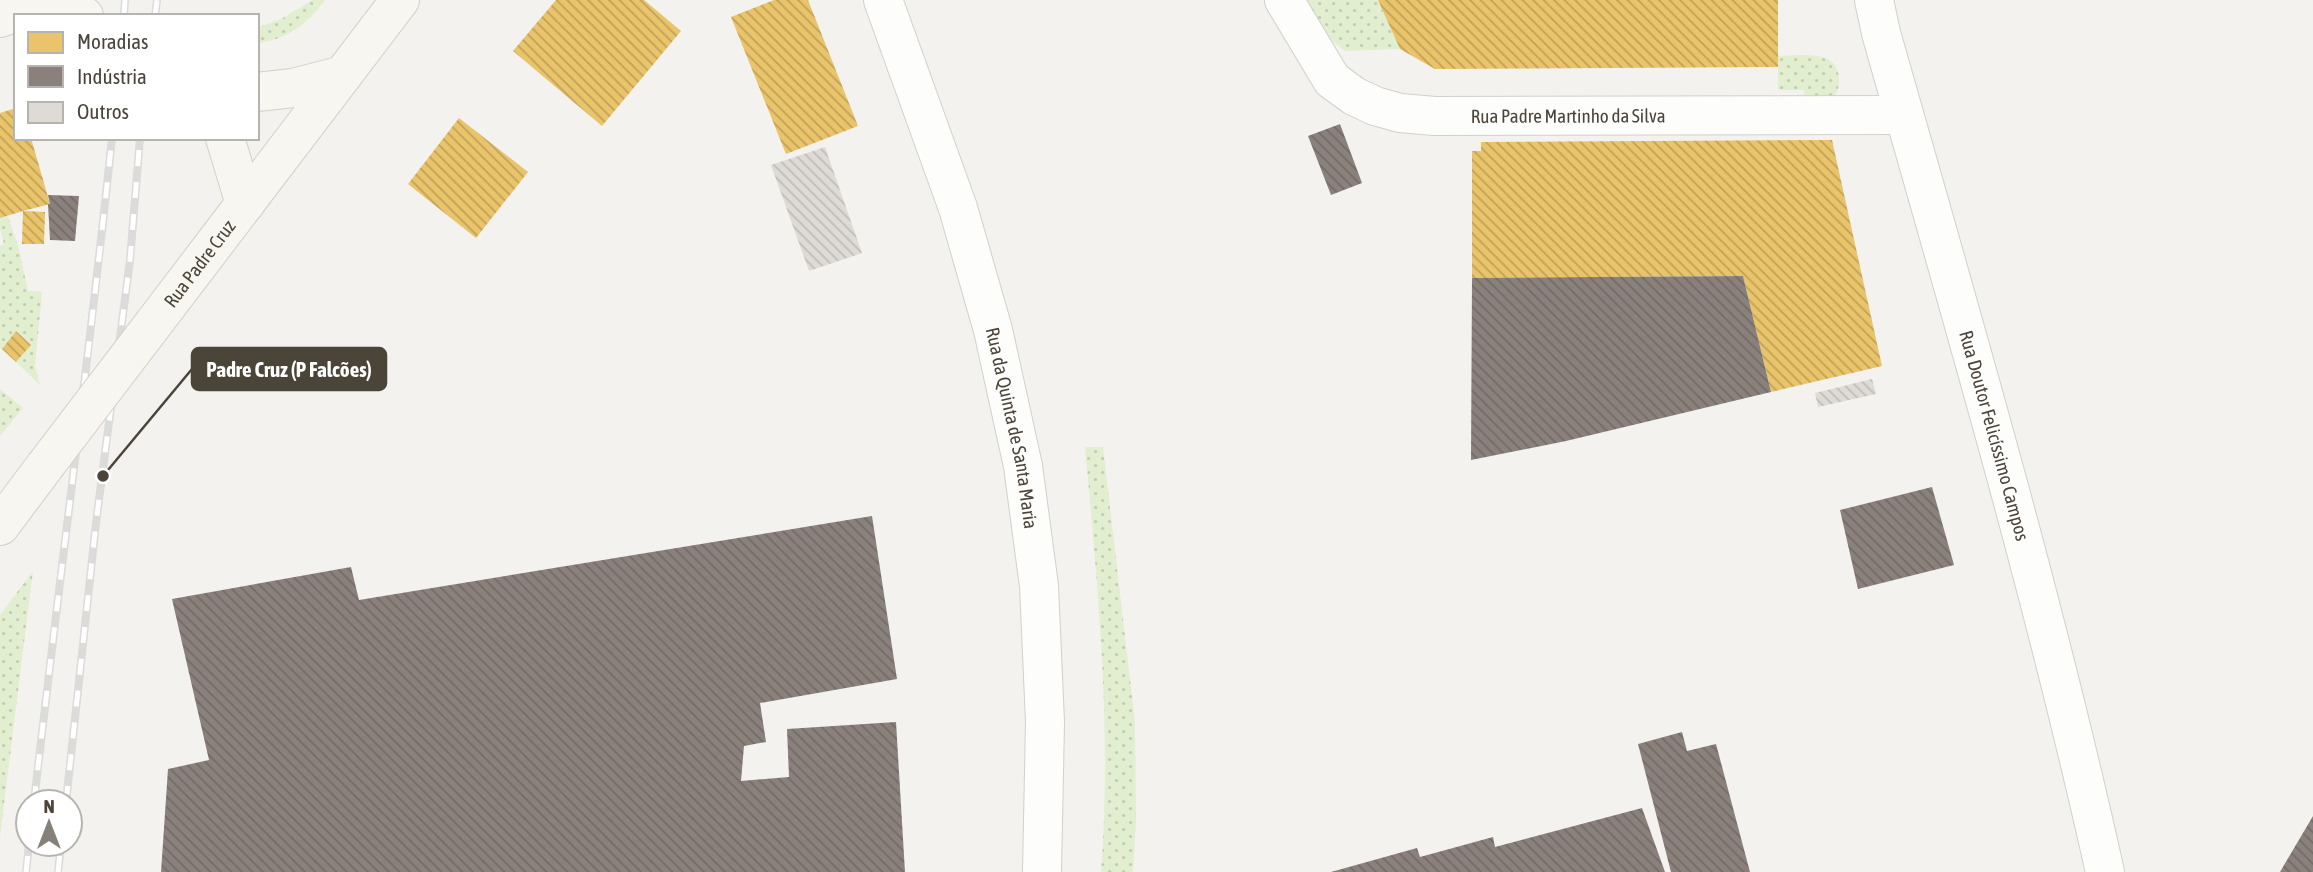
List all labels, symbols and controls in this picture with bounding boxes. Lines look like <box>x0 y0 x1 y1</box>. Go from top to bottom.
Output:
legend <box>14 14 259 140</box>
text: Moradias <box>77 29 148 53</box>
text: Indústria <box>77 64 147 88</box>
text: Outros <box>77 99 129 123</box>
street label: Rua Padre Martinho da Silva <box>1471 105 1666 127</box>
street label: Rua Padre Cruz <box>159 215 240 311</box>
street label: Rua da Quinta de Santa Maria <box>982 325 1042 530</box>
street label: Rua Doutor Felicíssimo Campos <box>1955 328 2034 543</box>
callout: Padre Cruz (P Falcões) <box>192 348 386 390</box>
text: Padre Cruz (P Falcões) <box>206 357 372 381</box>
north arrow <box>14 788 84 858</box>
text: N <box>43 795 55 817</box>

